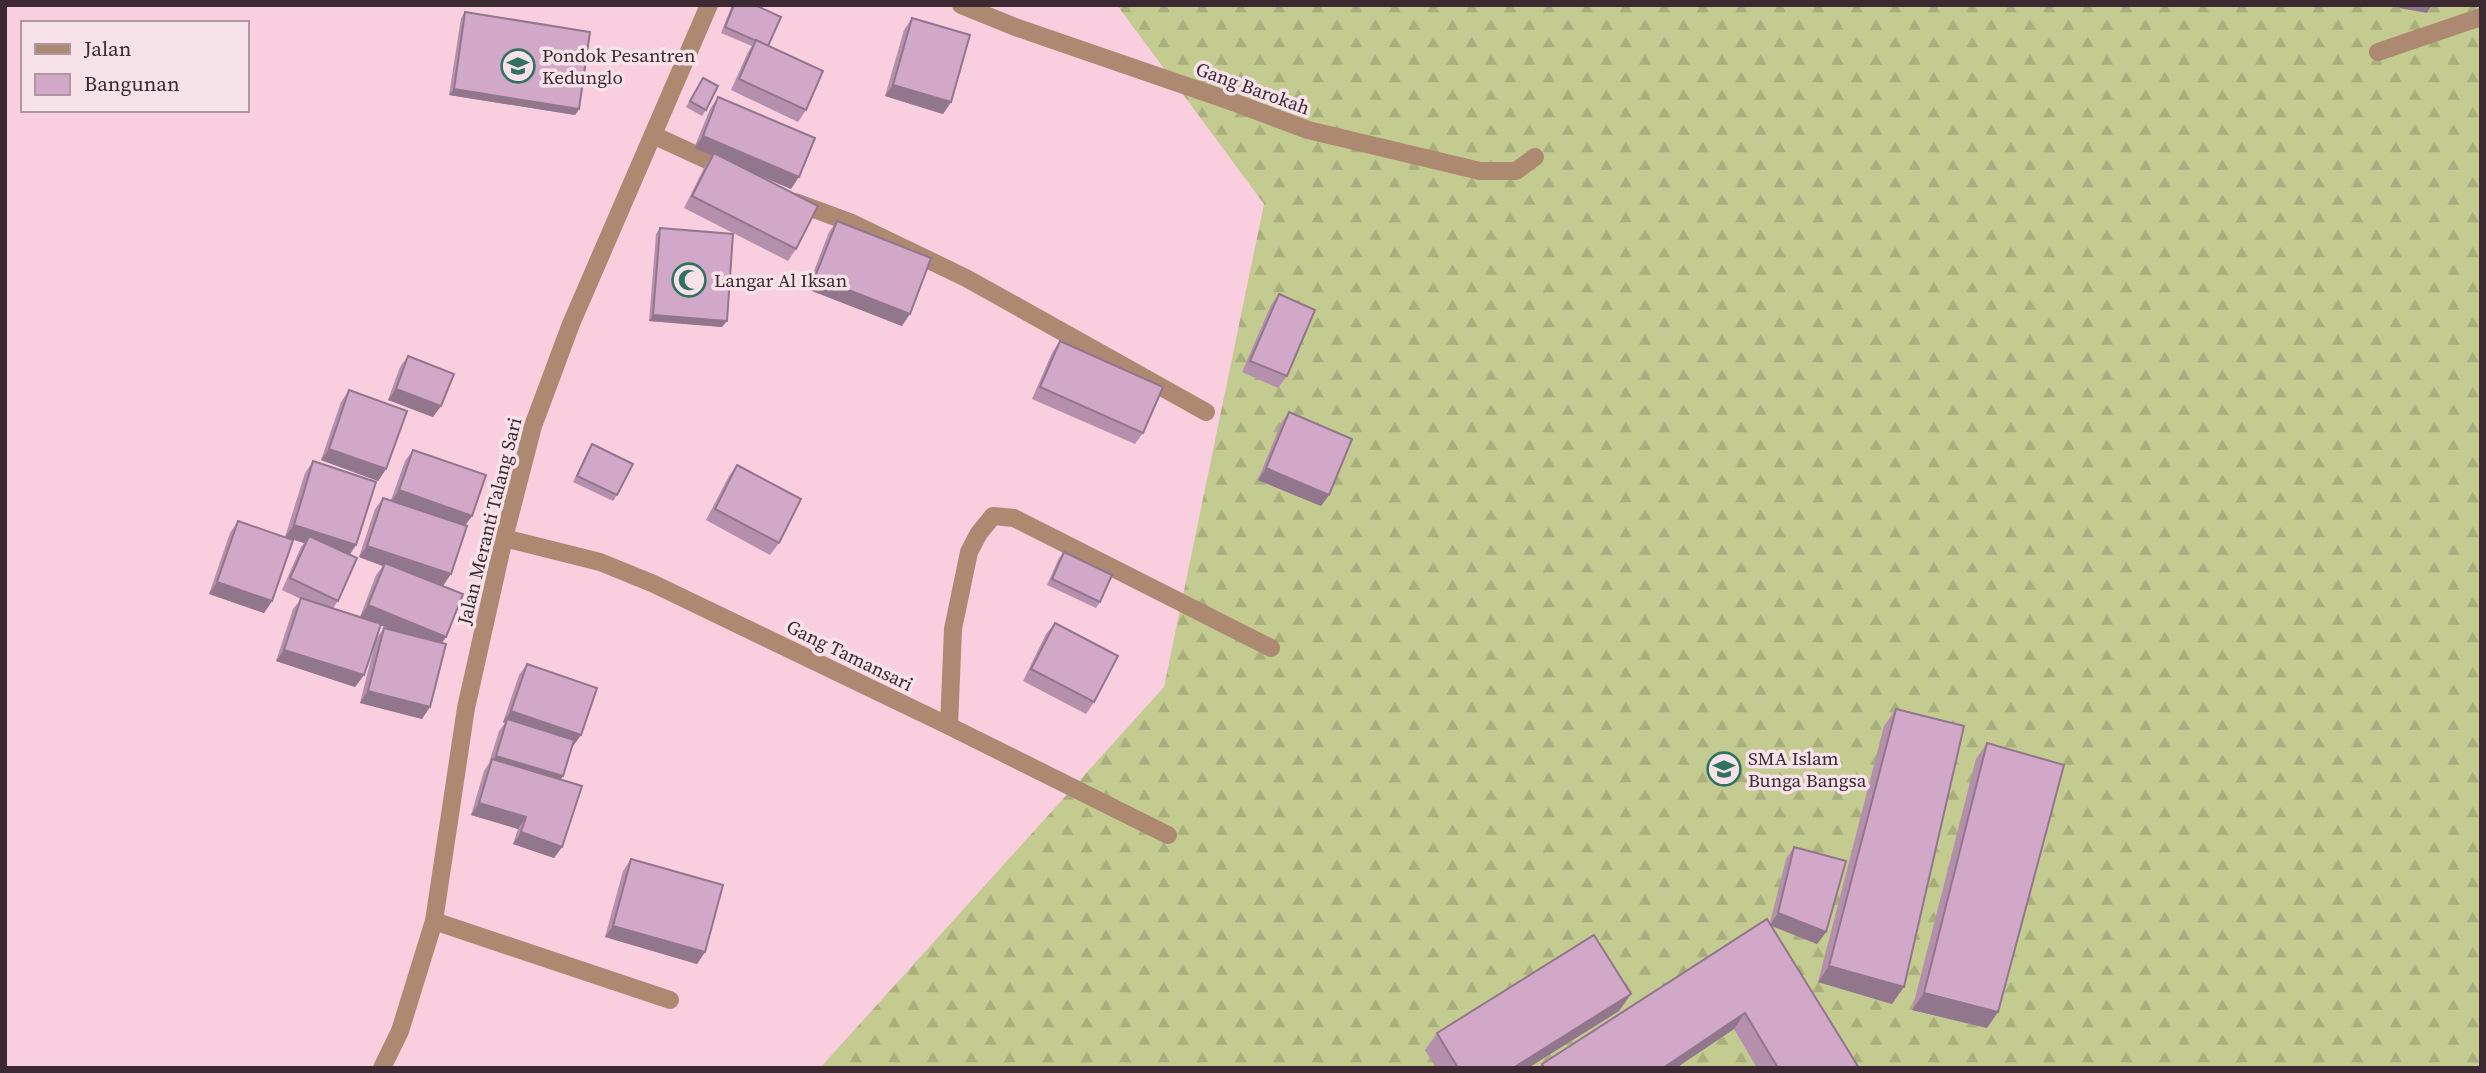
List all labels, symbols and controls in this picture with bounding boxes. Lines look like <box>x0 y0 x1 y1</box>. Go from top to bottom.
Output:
legend <box>21 21 248 112</box>
text: Jalan <box>83 34 132 63</box>
place label: Pondok Pesantren Kedunglo <box>542 42 696 90</box>
school or university icon: Pondok Pesantren Kedunglo <box>499 47 537 85</box>
street label: Gang Barokah <box>1192 55 1314 121</box>
text: Bangunan <box>84 69 180 98</box>
mosque icon: Langar Al Iksan <box>670 261 708 299</box>
place label: Langar Al Iksan <box>714 267 847 293</box>
street label: Jalan Meranti Talang Sari <box>450 414 527 628</box>
street label: Gang Tamansari <box>782 613 918 697</box>
place label: SMA Islam Bunga Bangsa <box>1748 745 1867 793</box>
school or university icon: SMA Islam Bunga Bangsa <box>1705 750 1743 788</box>

